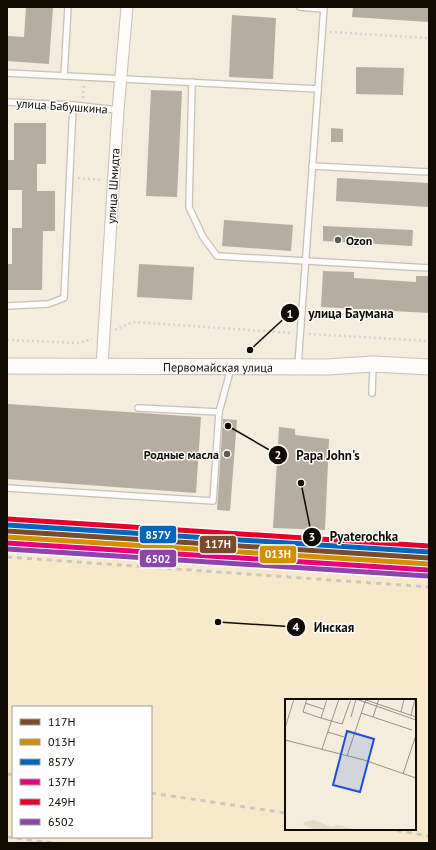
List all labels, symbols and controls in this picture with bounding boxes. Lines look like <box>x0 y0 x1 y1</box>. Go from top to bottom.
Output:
street label: улица Бабушкина <box>16 95 108 117</box>
street label: улица Шмидта <box>104 148 122 224</box>
place label: Ozon <box>346 233 372 248</box>
marker: Ozon <box>333 235 343 245</box>
callout: улица Баумана <box>280 301 402 326</box>
text: улица Баумана <box>307 305 394 322</box>
text: 1 <box>287 306 293 321</box>
street label: Первомайская улица <box>163 359 273 374</box>
callout: Papa John's <box>268 443 367 468</box>
place label: Родные масла <box>144 447 219 462</box>
text: 2 <box>275 447 281 462</box>
text: Papa John's <box>296 447 360 464</box>
marker: Родные масла <box>222 449 232 459</box>
callout: Pyaterochka <box>302 524 406 549</box>
line badge: 857У <box>139 525 177 544</box>
text: 857У <box>146 528 171 542</box>
text: Pyaterochka <box>330 528 398 545</box>
text: 3 <box>309 529 315 544</box>
line badge: 117Н <box>199 535 237 554</box>
text: 117Н <box>205 537 231 551</box>
line badge: 013Н <box>259 545 297 564</box>
text: 013Н <box>265 547 291 561</box>
line badge: 6502 <box>139 549 177 568</box>
text: 6502 <box>146 552 170 566</box>
callout: Инская <box>286 615 362 640</box>
text: 4 <box>293 619 300 634</box>
text: Инская <box>314 619 354 636</box>
inset map <box>285 699 416 830</box>
legend <box>12 706 152 838</box>
text: 117Н <box>48 714 76 729</box>
text: 013Н <box>48 734 76 749</box>
text: 857У <box>48 754 75 769</box>
text: 137Н <box>48 774 76 789</box>
text: 249Н <box>48 794 76 809</box>
text: 6502 <box>48 814 74 829</box>

